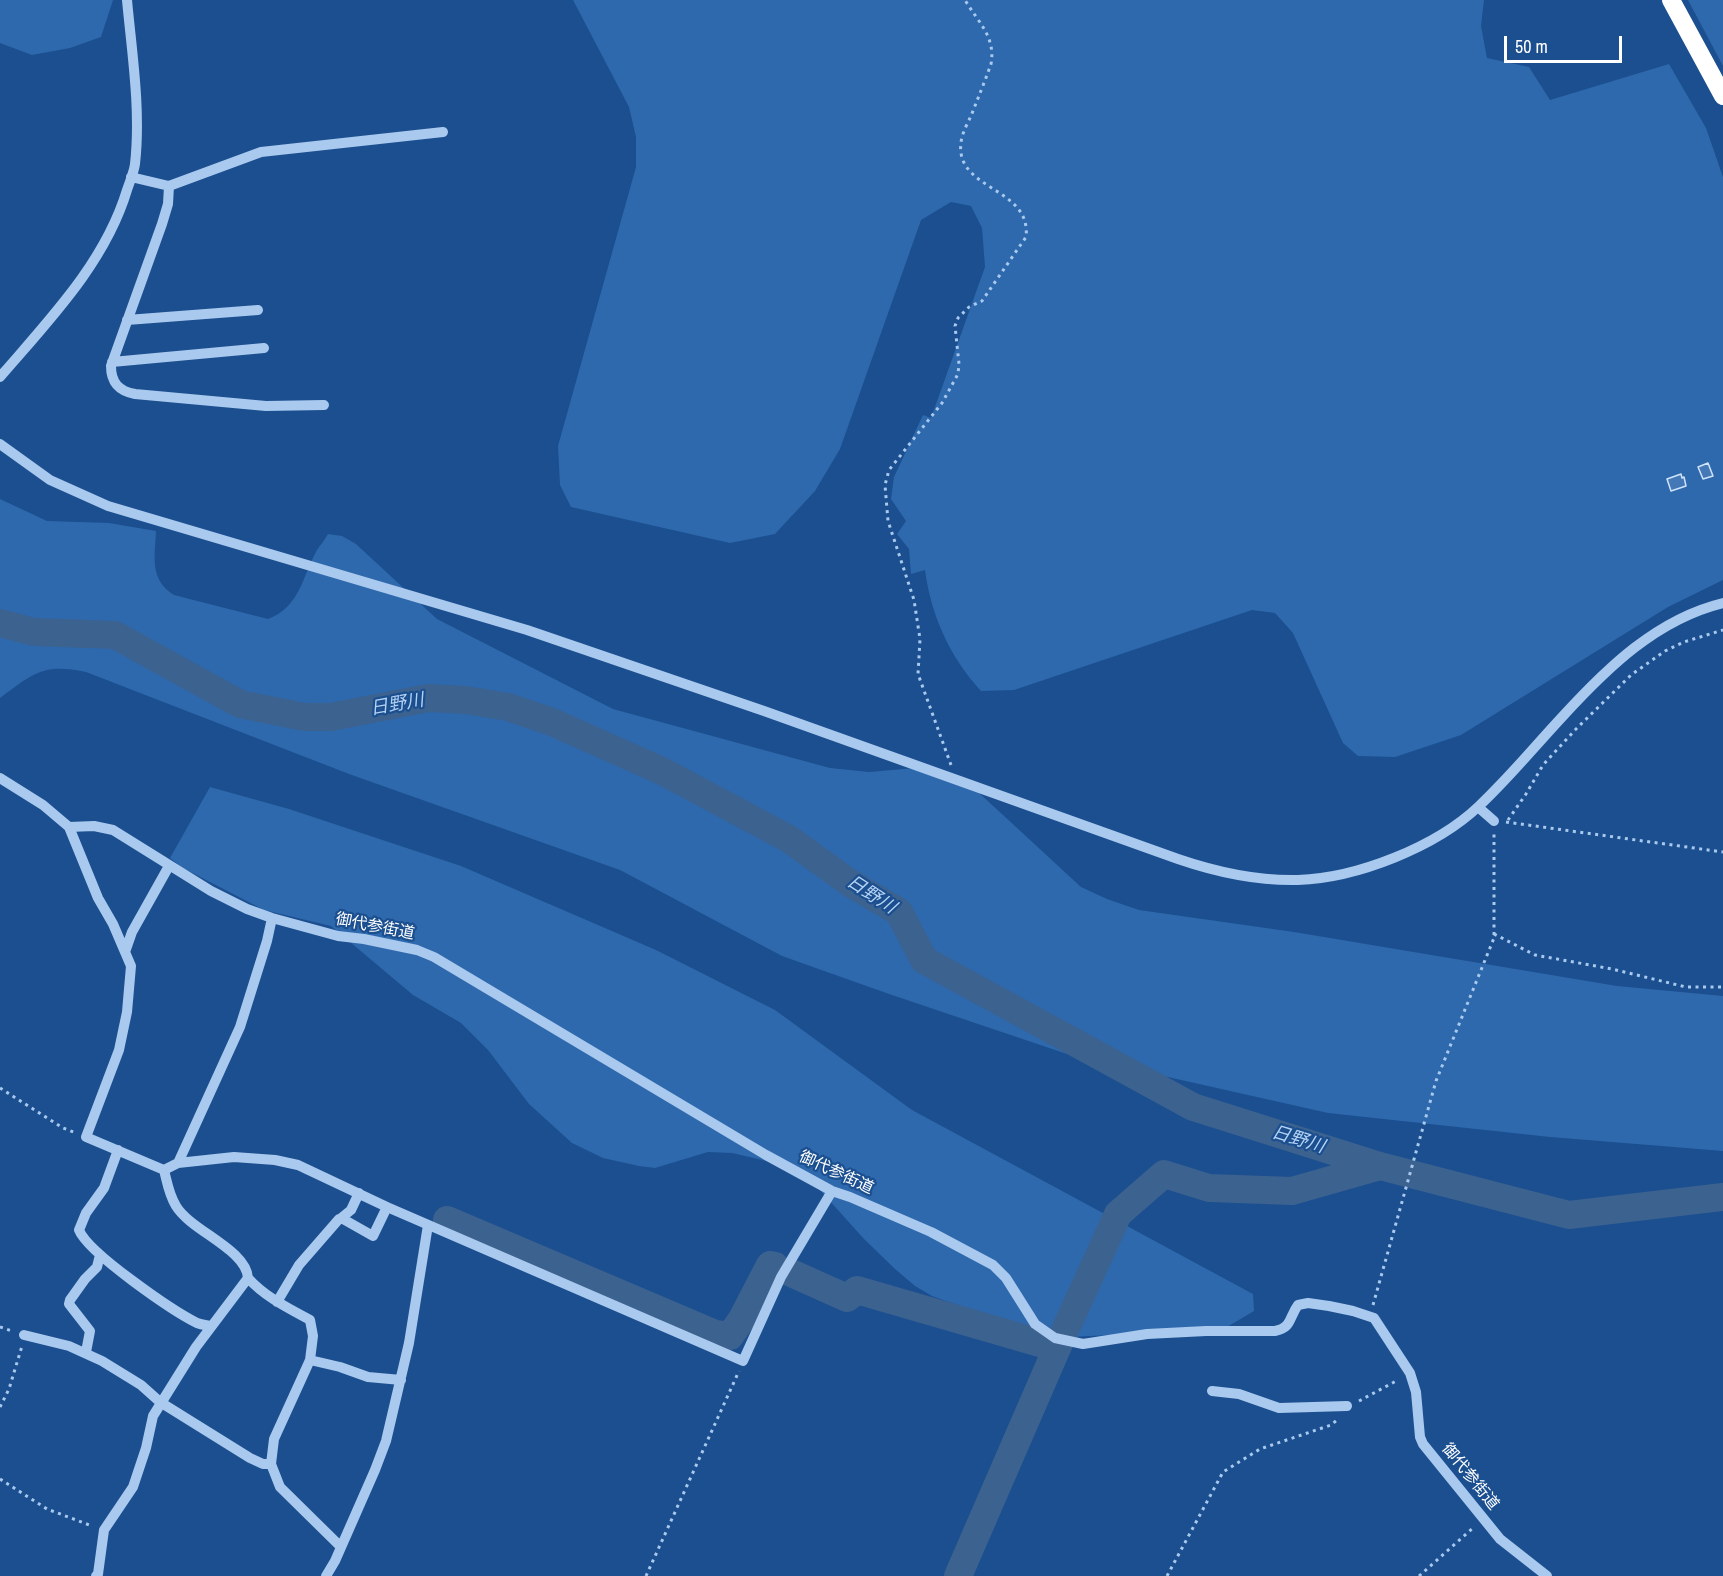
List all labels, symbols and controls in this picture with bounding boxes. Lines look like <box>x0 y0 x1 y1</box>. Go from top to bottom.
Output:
scale bar <box>1507 24 1626 62</box>
text: 50 m <box>1515 34 1548 59</box>
water label: 日野川 <box>369 690 425 720</box>
water label: 日野川 <box>842 871 900 919</box>
street label: 御代参街道 <box>334 910 416 944</box>
water label: 日野川 <box>1269 1122 1327 1158</box>
street label: 御代参街道 <box>796 1147 876 1199</box>
street label: 御代参街道 <box>1437 1440 1503 1514</box>

